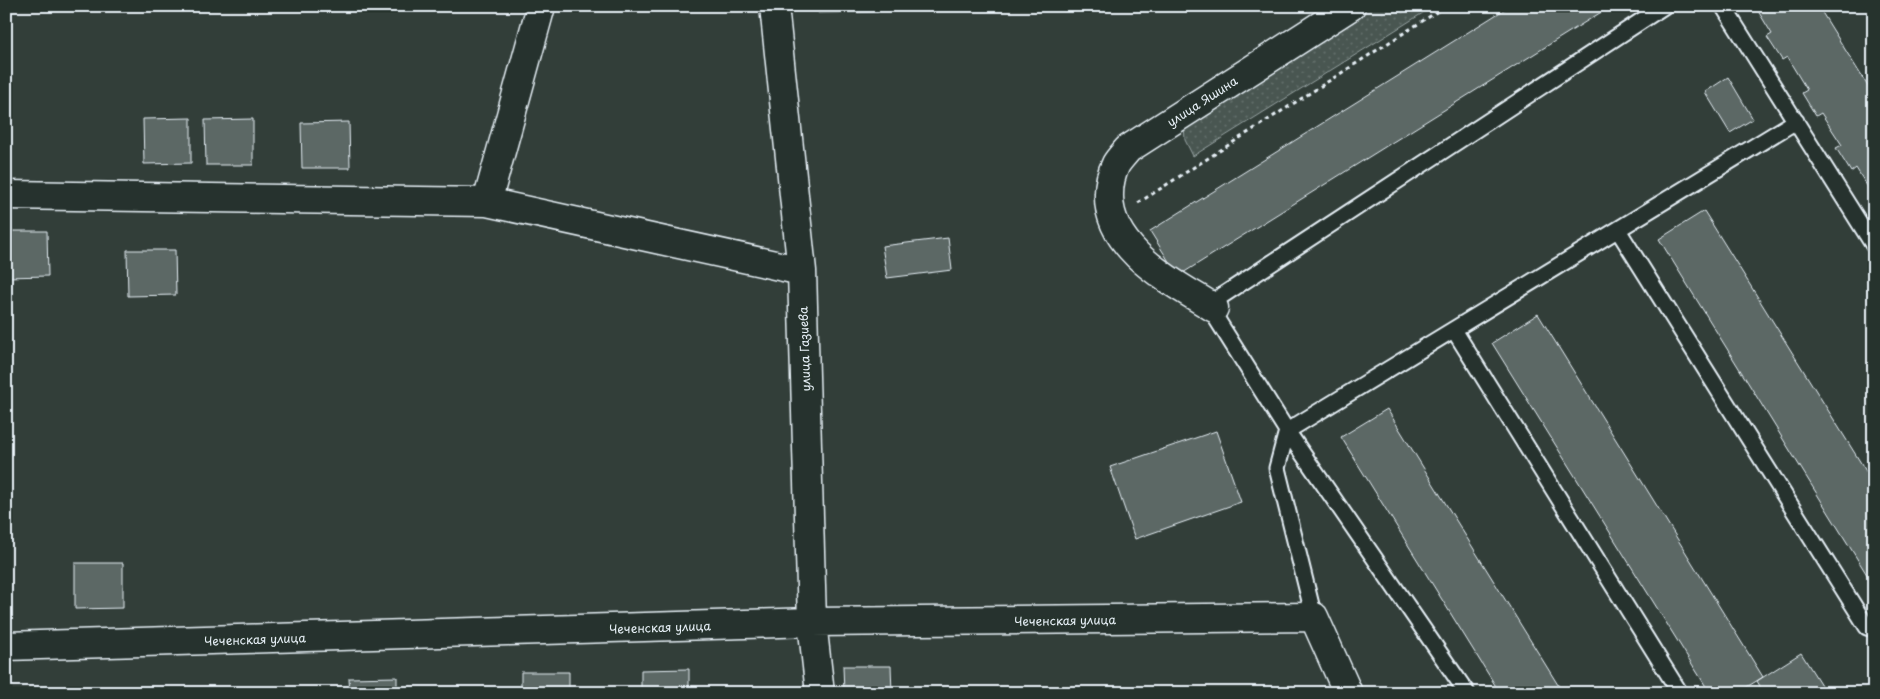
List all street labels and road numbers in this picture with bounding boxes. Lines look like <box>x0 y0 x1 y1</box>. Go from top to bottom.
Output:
street label: улица Яшина <box>1163 71 1241 131</box>
street label: улица Газиева <box>794 306 814 392</box>
street label: Чеченская улица <box>1014 610 1117 630</box>
street label: Чеченская улица <box>609 616 712 638</box>
street label: Чеченская улица <box>204 628 307 650</box>

